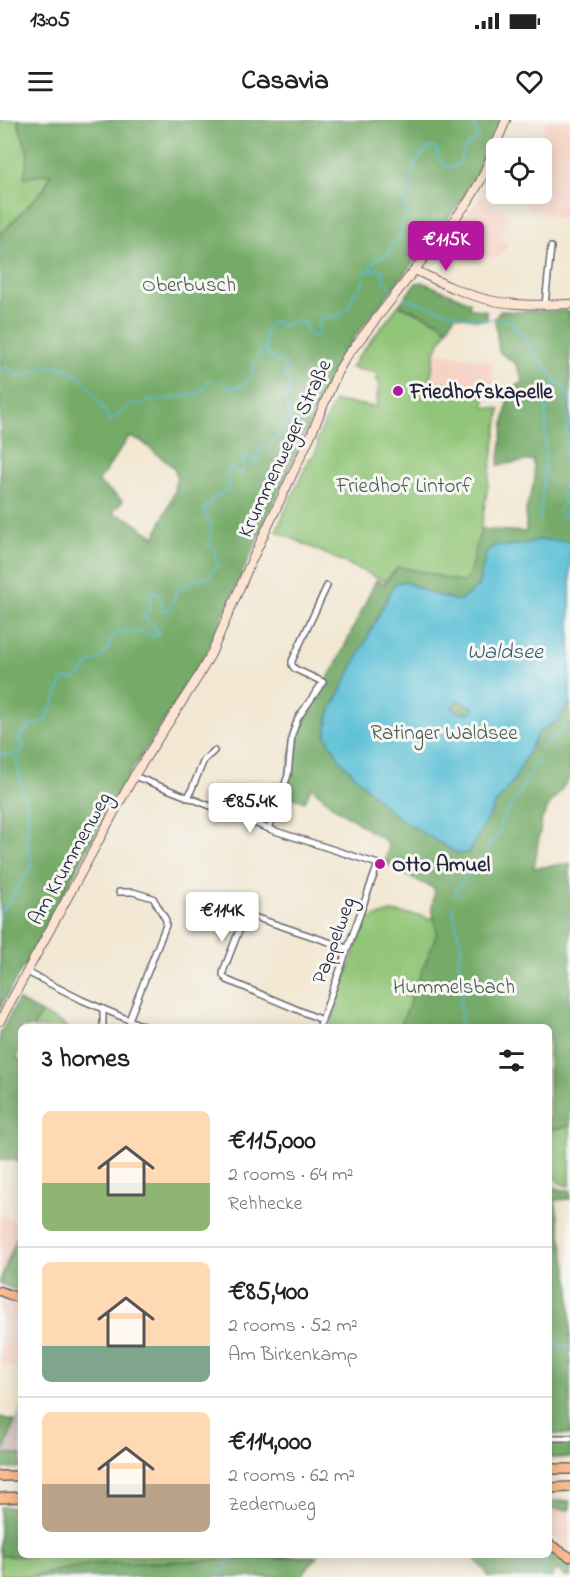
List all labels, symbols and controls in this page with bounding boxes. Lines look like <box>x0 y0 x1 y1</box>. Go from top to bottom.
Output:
text: 13:05 <box>30 5 70 37</box>
text: Casavia <box>241 62 329 101</box>
icon: menu <box>24 65 57 98</box>
icon: heart <box>513 65 546 98</box>
map controls <box>486 138 552 204</box>
button: locate <box>486 138 552 204</box>
pin: €115K <box>404 221 488 272</box>
text: €115K <box>422 226 470 255</box>
park label: Oberbusch <box>142 271 236 301</box>
street label: Krummenweger Straße <box>231 354 342 544</box>
place label: Friedhofskapelle <box>409 378 553 408</box>
marker: Friedhofskapelle <box>391 384 405 398</box>
park label: Friedhof Lintorf <box>335 472 472 502</box>
water label: Waldsee <box>467 637 544 669</box>
park label: Ratinger Waldsee <box>370 719 518 751</box>
pin: €85.4K <box>201 783 299 834</box>
street label: Am Krummenweg <box>22 787 122 932</box>
text: €85.4K <box>223 788 277 817</box>
place label: Otto Amuel <box>392 851 491 881</box>
marker: Otto Amuel <box>373 857 387 871</box>
pin: €114K <box>180 892 264 943</box>
street label: Pappelweg <box>305 893 366 989</box>
text: €114K <box>200 897 244 926</box>
park label: Hummelsbach <box>393 973 515 1003</box>
text: 3 homes <box>42 1041 130 1079</box>
icon: filters <box>495 1044 528 1077</box>
text: €115,000 <box>228 1123 316 1161</box>
icon: home <box>90 1135 162 1207</box>
text: 2 rooms · 64 m² <box>228 1161 353 1190</box>
text: Rehhecke <box>228 1190 303 1219</box>
text: €85,400 <box>228 1274 308 1312</box>
icon: home <box>90 1286 162 1358</box>
text: 2 rooms · 52 m² <box>228 1312 358 1341</box>
text: Am Birkenkamp <box>228 1341 358 1370</box>
text: €114,000 <box>228 1424 312 1462</box>
icon: home <box>90 1436 162 1508</box>
text: 2 rooms · 62 m² <box>228 1462 355 1491</box>
text: Zedernweg <box>228 1491 316 1520</box>

